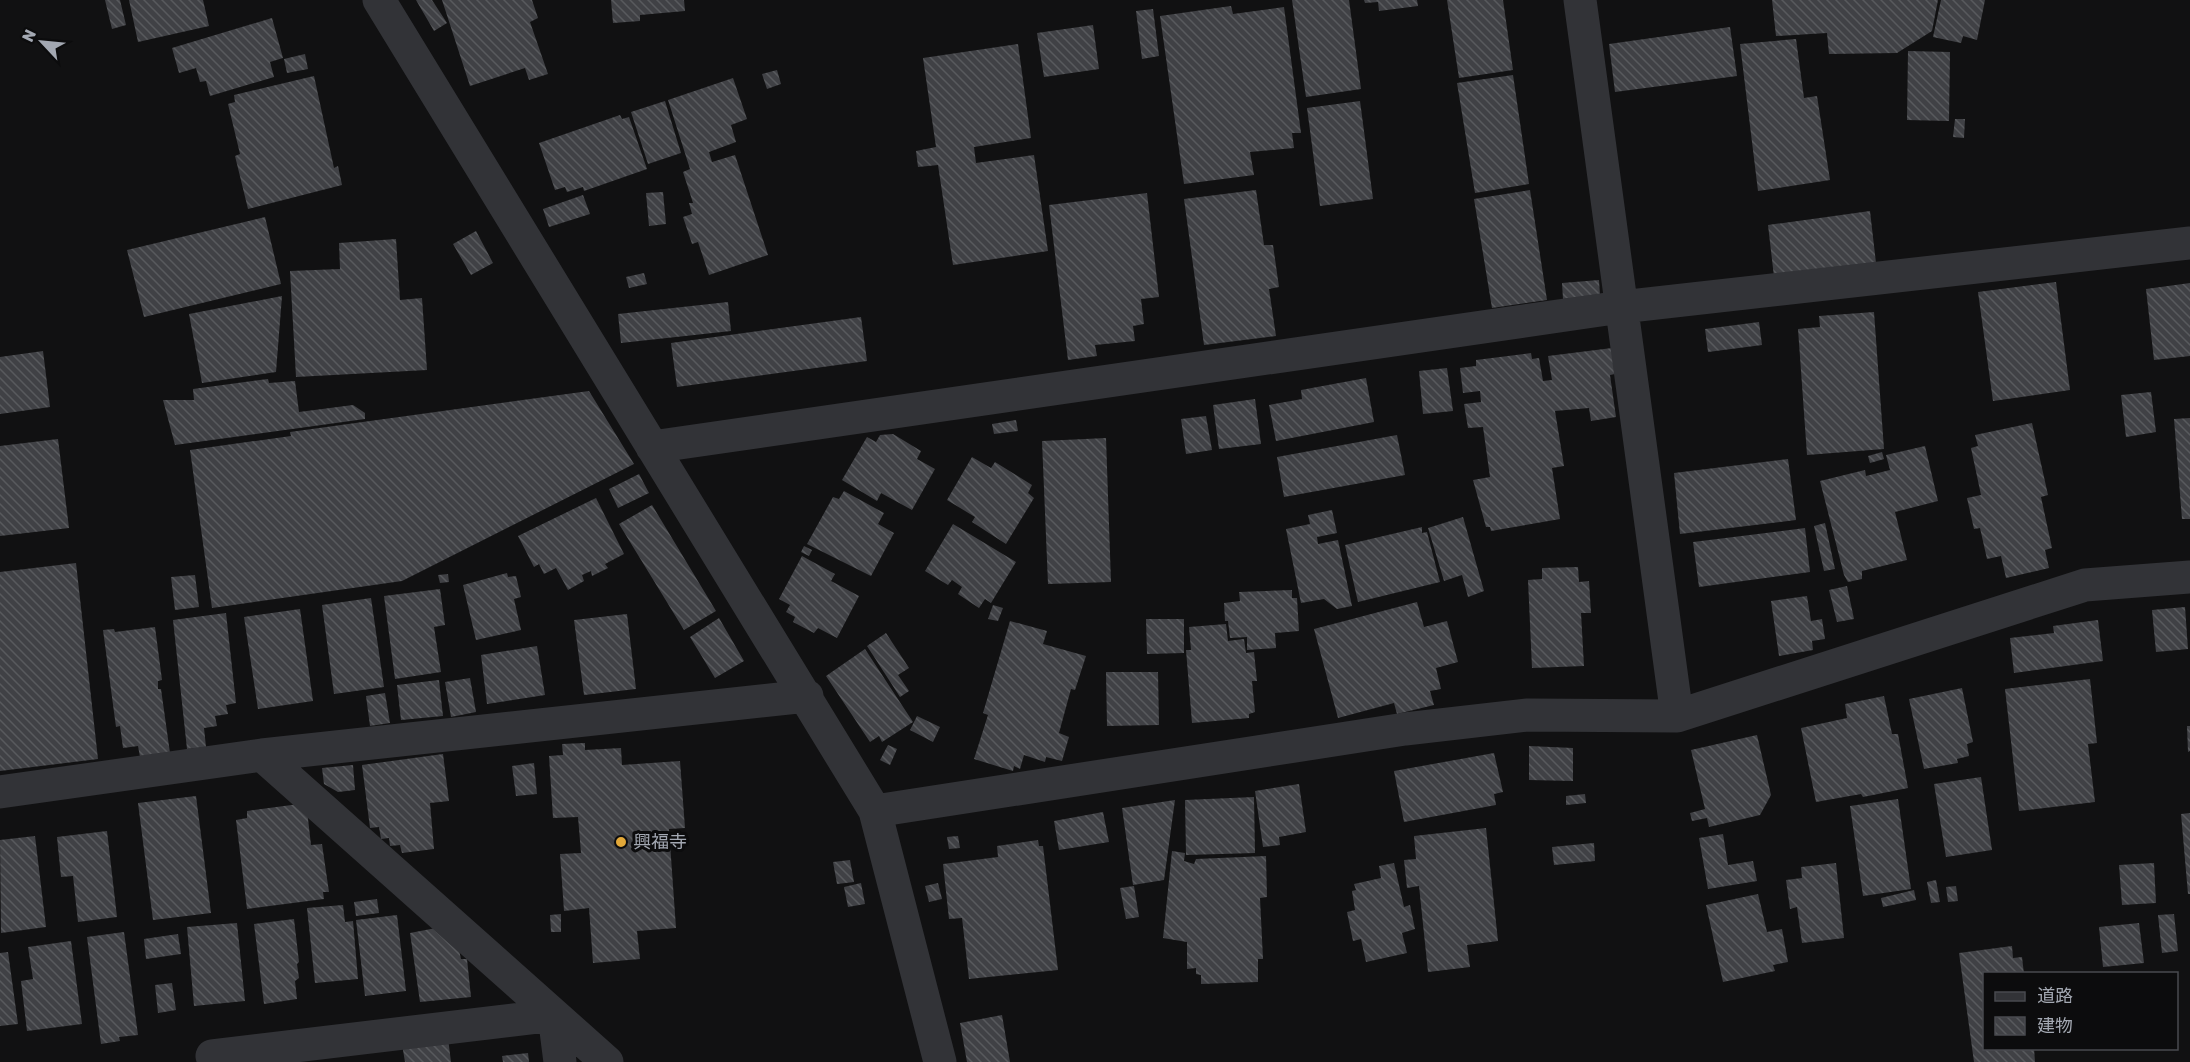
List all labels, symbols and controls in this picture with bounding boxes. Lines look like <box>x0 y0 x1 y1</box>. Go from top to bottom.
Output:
north arrow <box>12 12 72 72</box>
text: N <box>18 26 40 45</box>
place label: 興福寺 <box>633 831 687 853</box>
marker: 興福寺 <box>614 835 628 849</box>
legend <box>1983 972 2178 1050</box>
text: 道路 <box>2037 985 2073 1007</box>
text: 建物 <box>2037 1015 2073 1037</box>

